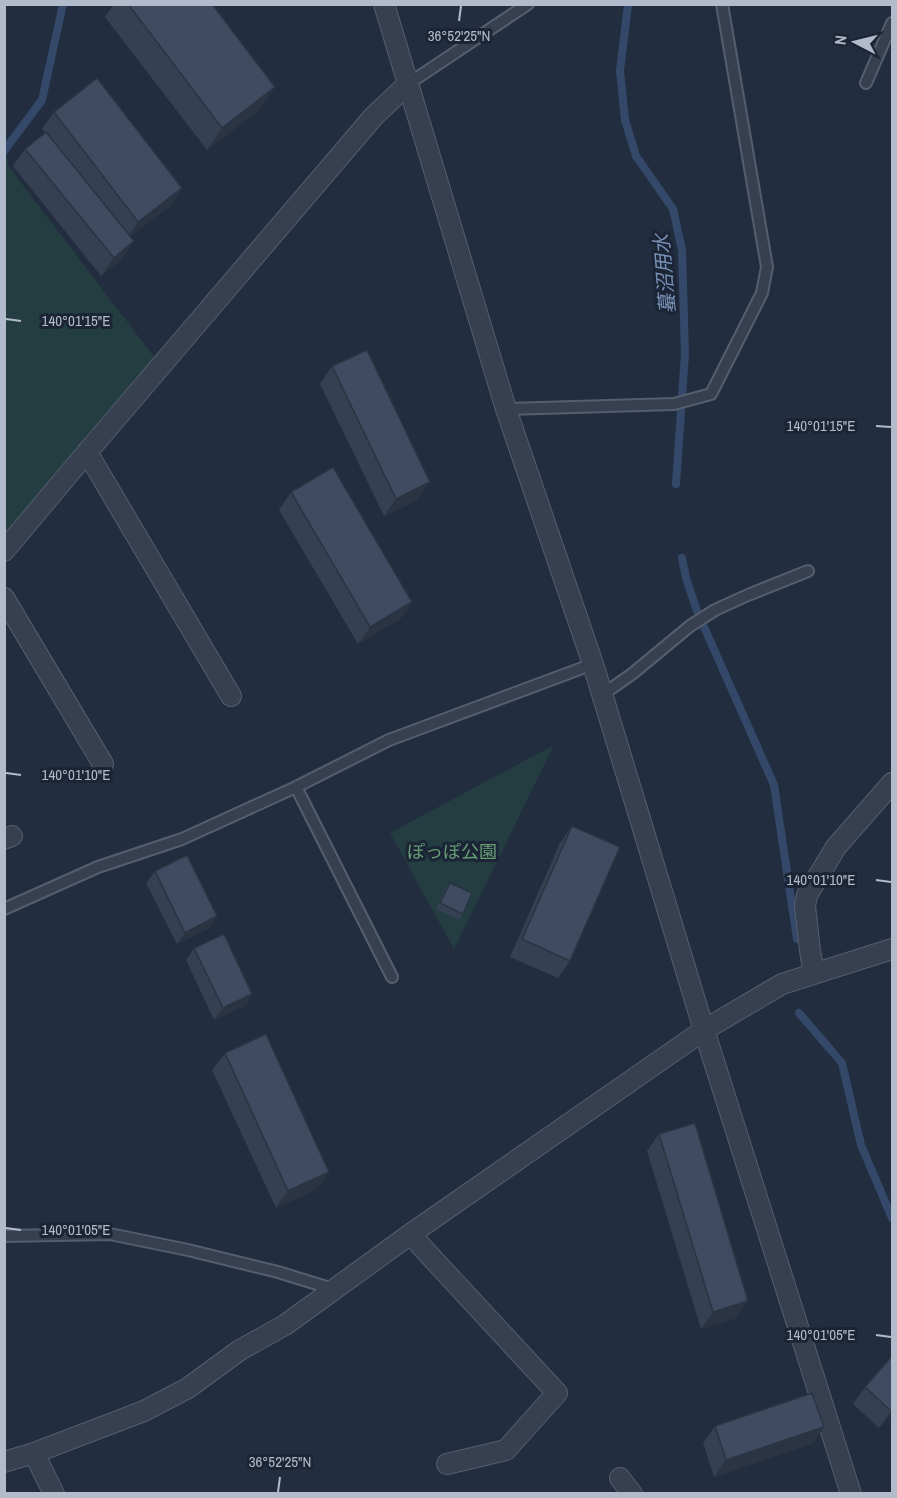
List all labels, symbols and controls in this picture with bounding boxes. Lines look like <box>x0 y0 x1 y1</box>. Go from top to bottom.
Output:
north arrow <box>825 12 885 72</box>
text: 36°52'25"N <box>428 25 490 46</box>
text: N <box>829 34 852 46</box>
water label: 蟇沼用水 <box>647 231 681 315</box>
text: 140°01'15"E <box>42 310 110 331</box>
text: 140°01'15"E <box>787 415 855 436</box>
text: 140°01'10"E <box>42 764 110 785</box>
park label: ぽっぽ公園 <box>407 839 497 864</box>
text: 140°01'10"E <box>787 869 855 890</box>
text: 140°01'05"E <box>42 1219 110 1240</box>
text: 140°01'05"E <box>787 1324 855 1345</box>
text: 36°52'25"N <box>249 1451 311 1472</box>

